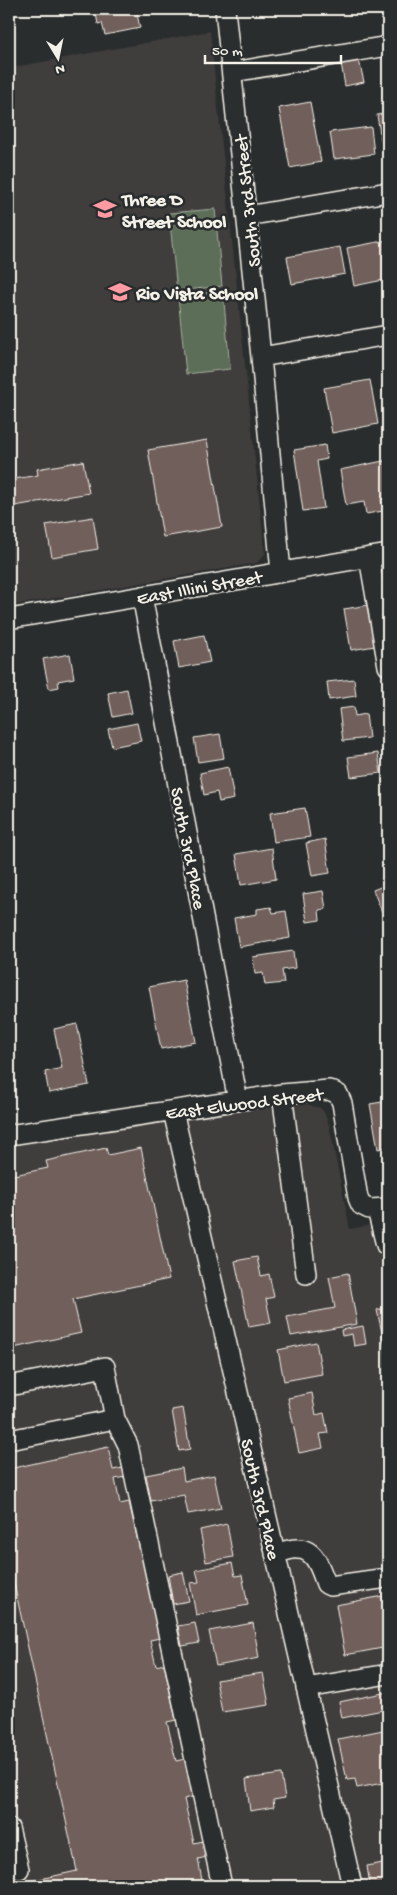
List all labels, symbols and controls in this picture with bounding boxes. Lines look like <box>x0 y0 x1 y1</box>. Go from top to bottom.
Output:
north arrow <box>32 32 82 82</box>
scale bar <box>205 32 341 64</box>
text: 50 m <box>212 43 243 61</box>
text: N <box>54 59 66 78</box>
street label: South 3rd Street <box>231 131 268 268</box>
place label: Three D Street School <box>120 190 227 235</box>
school or university icon: Three D Street School <box>92 196 118 222</box>
school or university icon: Rio Vista School <box>107 279 133 305</box>
place label: Rio Vista School <box>135 284 258 307</box>
street label: East Illini Street <box>135 567 266 612</box>
street label: South 3rd Place <box>163 786 210 912</box>
street label: East Elwood Street <box>164 1084 327 1127</box>
street label: South 3rd Place <box>233 1437 284 1563</box>

